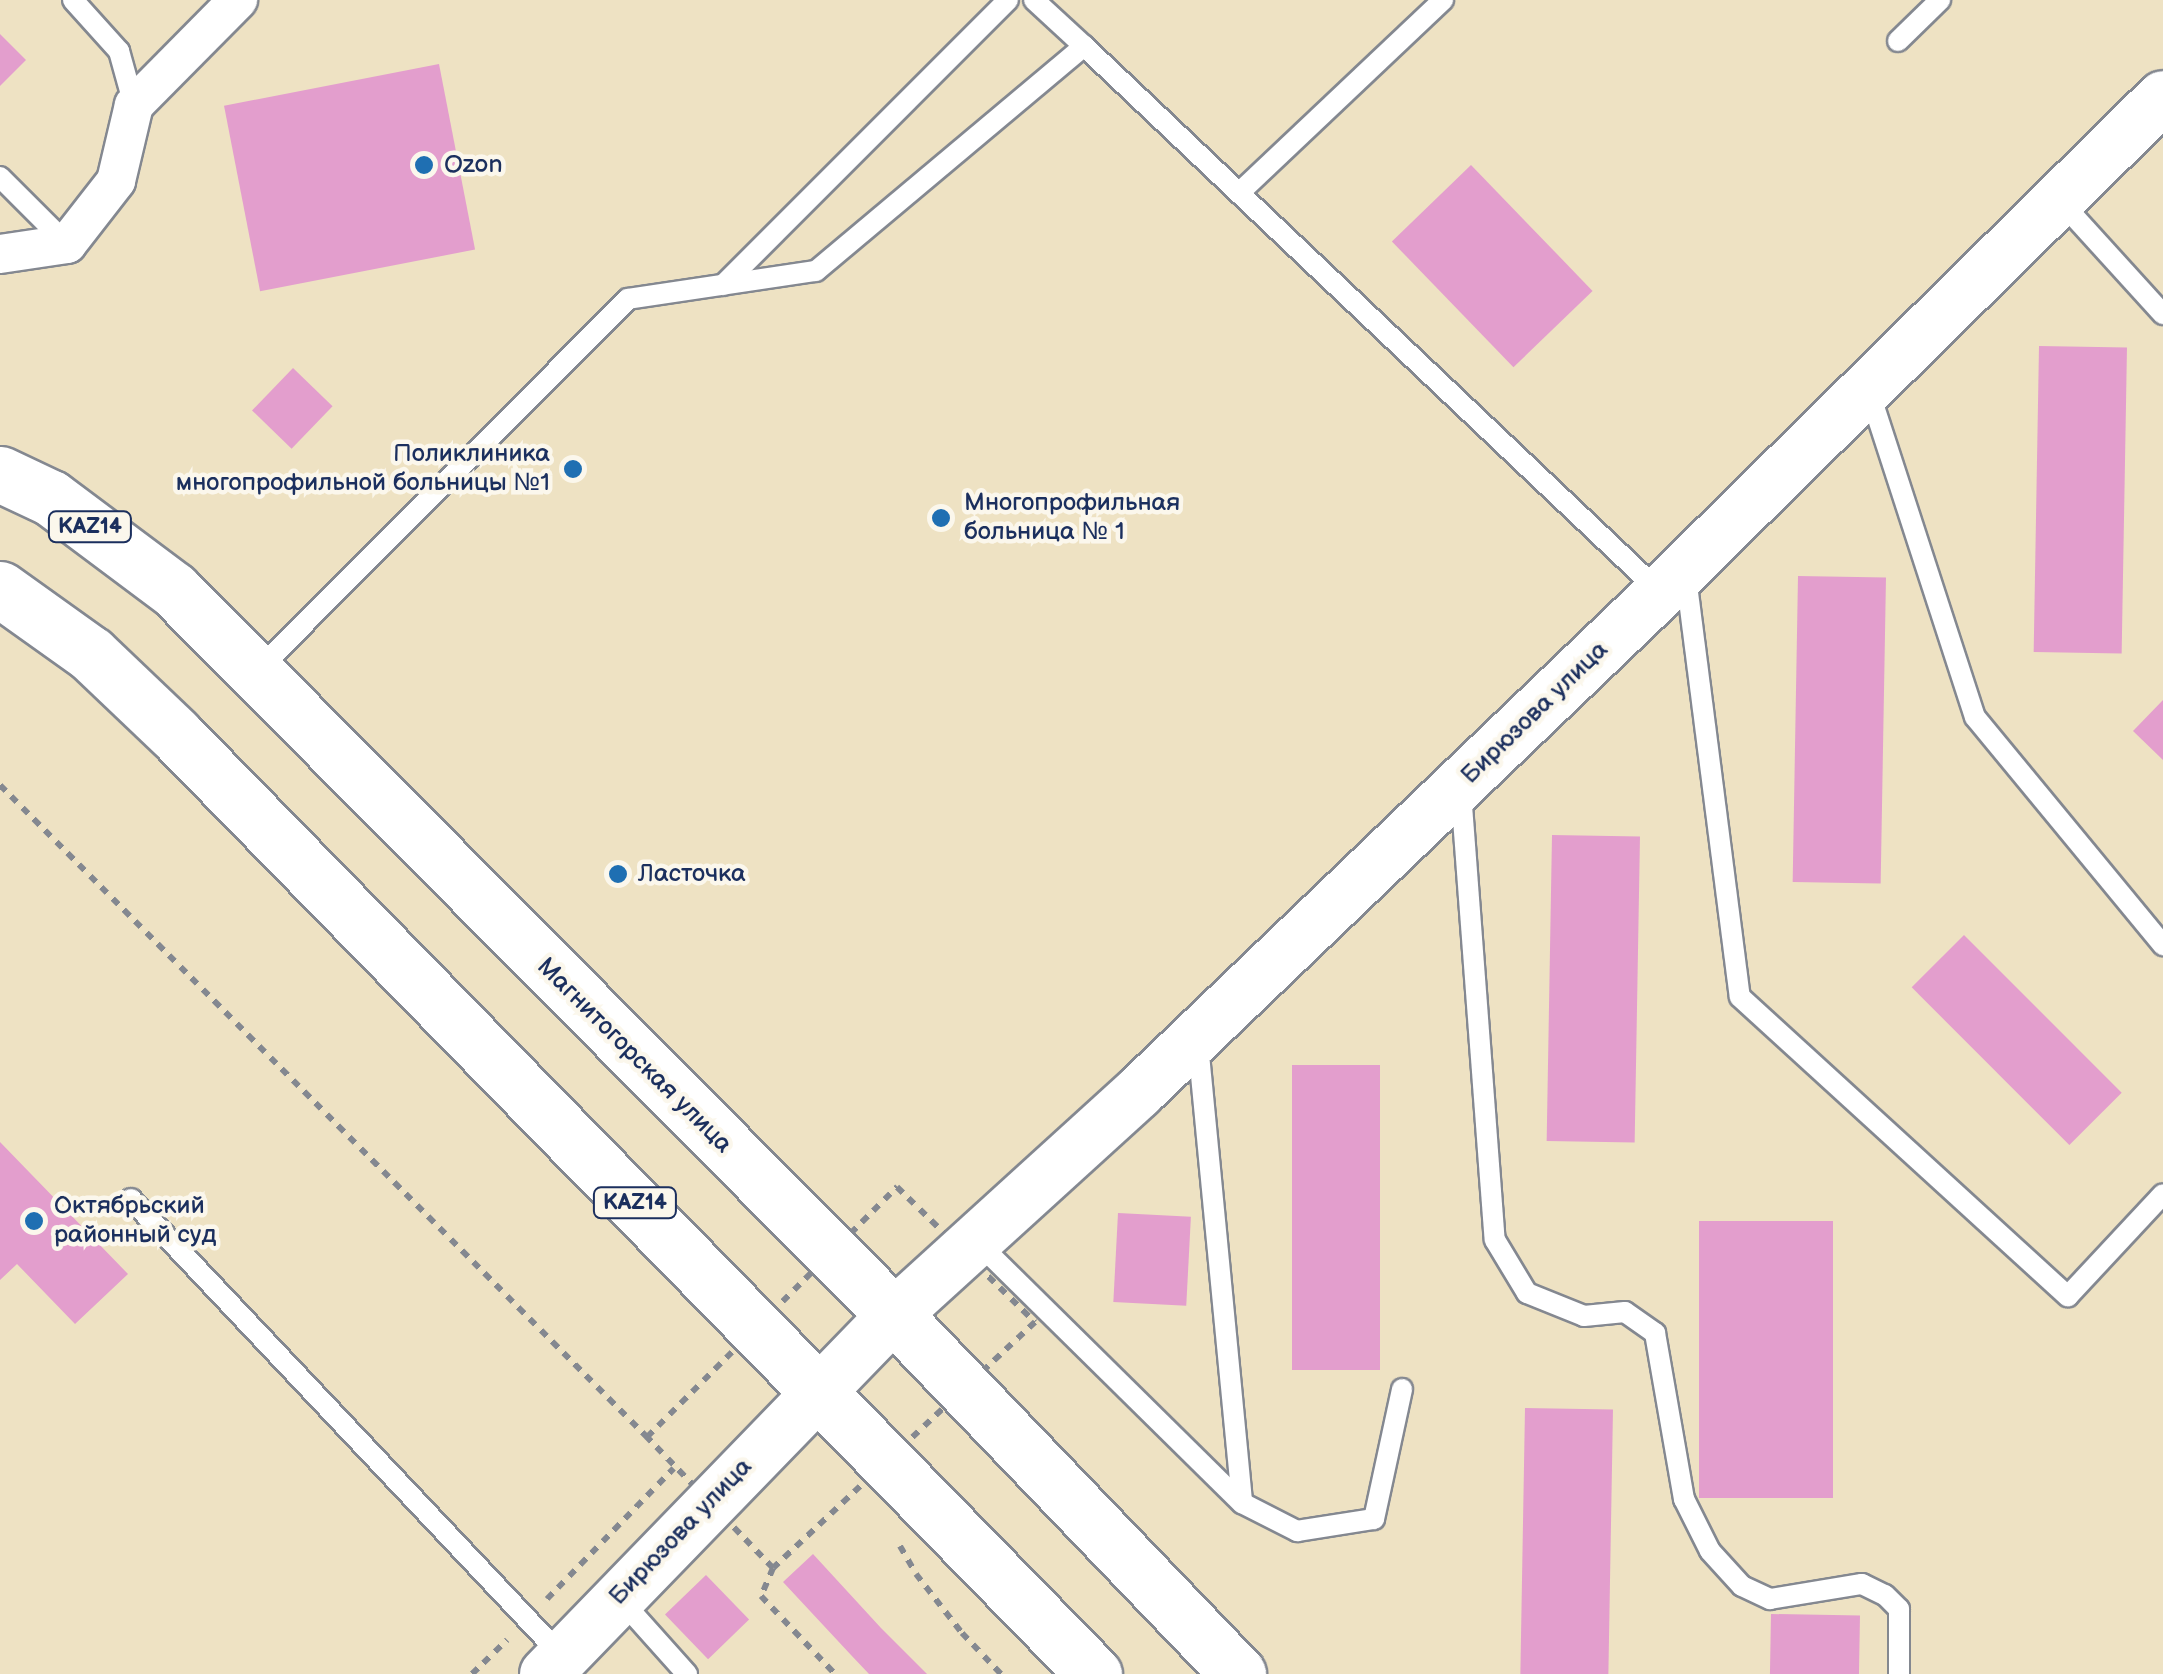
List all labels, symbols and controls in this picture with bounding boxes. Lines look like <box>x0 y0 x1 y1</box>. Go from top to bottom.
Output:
place label: Ozon <box>444 150 503 180</box>
marker: Ozon <box>413 154 435 176</box>
place label: Поликлиника многопрофильной больницы №1 <box>176 440 550 499</box>
marker: Поликлиника многопрофильной больницы №1 <box>560 456 586 482</box>
place label: Многопрофильная больница № 1 <box>964 489 1180 548</box>
marker: Многопрофильная больница № 1 <box>928 505 954 531</box>
road number: KAZ14 <box>48 510 132 544</box>
street label: Бирюзова улица <box>1455 635 1615 791</box>
place label: Ласточка <box>638 859 746 889</box>
marker: Ласточка <box>607 863 629 885</box>
street label: Магнитогорская улица <box>530 952 738 1160</box>
road number: KAZ14 <box>592 1186 678 1220</box>
place label: Октябрьский районный суд <box>54 1192 216 1251</box>
marker: Октябрьский районный суд <box>23 1210 45 1232</box>
street label: Бирюзова улица <box>603 1452 759 1612</box>

